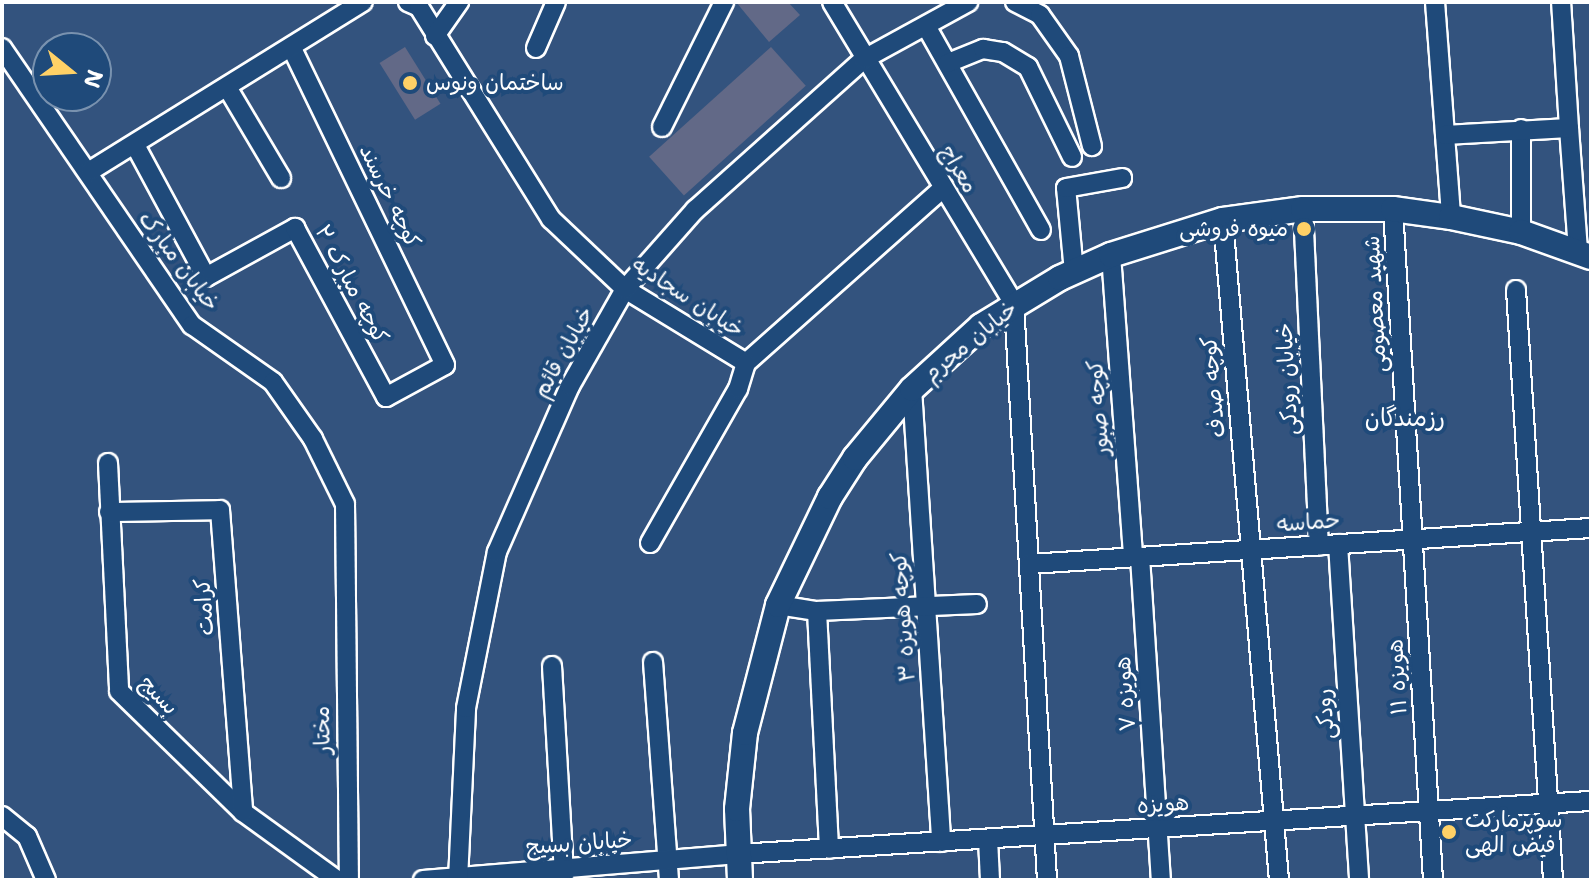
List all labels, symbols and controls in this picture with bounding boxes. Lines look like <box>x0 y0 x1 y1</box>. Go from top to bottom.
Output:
north arrow <box>32 32 112 112</box>
text: N <box>77 66 110 92</box>
place label: ساختمان ونوس <box>426 70 564 96</box>
marker: ساختمان ونوس <box>401 74 419 92</box>
street label: کوچه خرسند <box>354 140 426 252</box>
street label: معراج <box>934 140 984 198</box>
street label: خیابان مبارک <box>133 206 225 316</box>
place label: میوه فروشی <box>1179 216 1288 242</box>
street label: کوچه مبارک ۲ <box>310 220 394 348</box>
marker: میوه فروشی <box>1295 220 1313 238</box>
street label: شهید معصومی <box>1358 235 1392 373</box>
street label: خیابان سجادیه <box>627 251 749 343</box>
street label: خیابان محرم <box>918 295 1022 387</box>
street label: خیابان قائم <box>527 302 599 402</box>
street label: خیابان رودکی <box>1271 322 1303 436</box>
street label: کوچه صدف <box>1195 335 1231 439</box>
street label: کوچه صبور <box>1081 359 1115 457</box>
district label: رزمندگان <box>1365 405 1445 433</box>
street label: حماسه <box>1276 507 1340 537</box>
street label: کوچه هویزه ۳ <box>885 551 921 683</box>
street label: کرامت <box>189 577 219 637</box>
street label: هویزه ۱۱ <box>1382 638 1412 716</box>
street label: هویزه ۷ <box>1109 655 1141 733</box>
street label: بسیج <box>134 670 184 720</box>
street label: رودکی <box>1310 688 1340 740</box>
street label: مختار <box>308 706 336 754</box>
street label: هویزه <box>1136 789 1190 819</box>
place label: سوپرمارکت فیض الهی <box>1465 806 1563 858</box>
marker: سوپرمارکت فیض الهی <box>1440 823 1458 841</box>
street label: خیابان بسیج <box>525 826 633 860</box>

